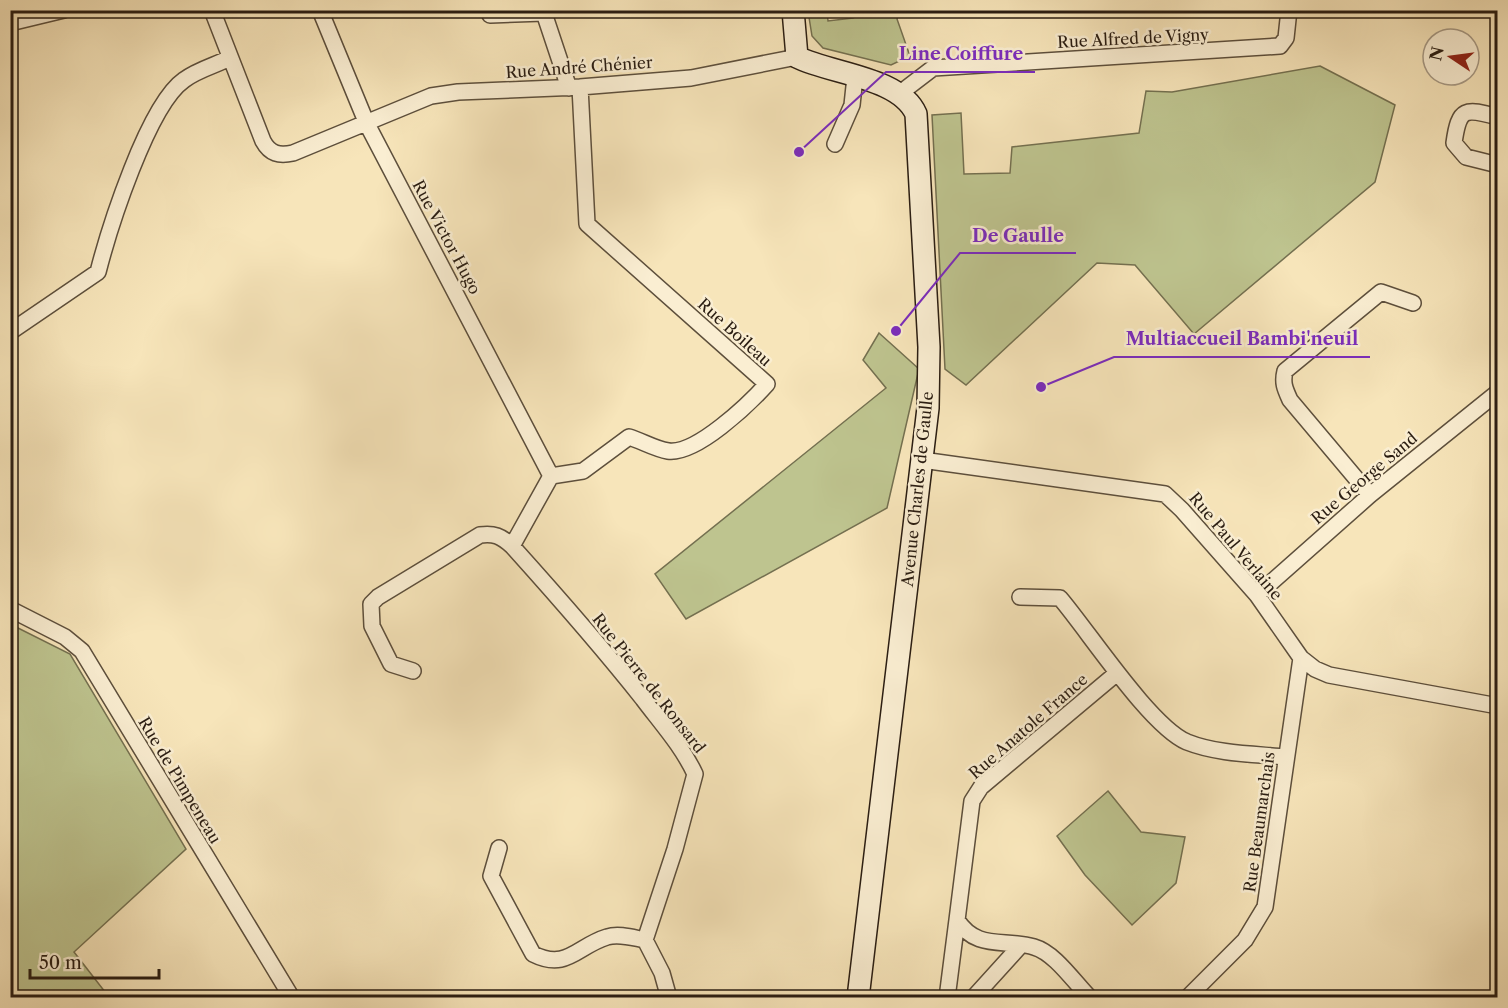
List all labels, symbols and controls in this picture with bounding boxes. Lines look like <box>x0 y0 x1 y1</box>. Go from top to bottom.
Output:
street label: Rue Alfred de Vigny <box>1057 24 1210 52</box>
north arrow <box>1421 27 1481 87</box>
callout: Line Coiffure <box>886 36 1035 72</box>
text: Line Coiffure <box>899 43 1023 65</box>
text: N <box>1425 45 1448 63</box>
street label: Rue André Chénier <box>505 52 653 82</box>
street label: Rue Victor Hugo <box>408 176 486 298</box>
callout: De Gaulle <box>960 217 1076 253</box>
text: De Gaulle <box>972 225 1064 247</box>
street label: Rue Boileau <box>694 294 776 371</box>
callout: Multiaccueil Bambi'neuil <box>1114 321 1370 357</box>
text: Multiaccueil Bambi'neuil <box>1126 328 1358 350</box>
street label: Avenue Charles de Gaulle <box>897 390 937 589</box>
street label: Rue George Sand <box>1307 428 1421 528</box>
street label: Rue Paul Verlaine <box>1185 488 1287 604</box>
street label: Rue Pierre de Ronsard <box>588 609 710 757</box>
street label: Rue Anatole France <box>965 669 1091 783</box>
street label: Rue de Pimpeneau <box>134 713 226 847</box>
street label: Rue Beaumarchais <box>1239 750 1279 894</box>
scale bar <box>30 942 159 980</box>
text: 50 m <box>39 952 82 974</box>

